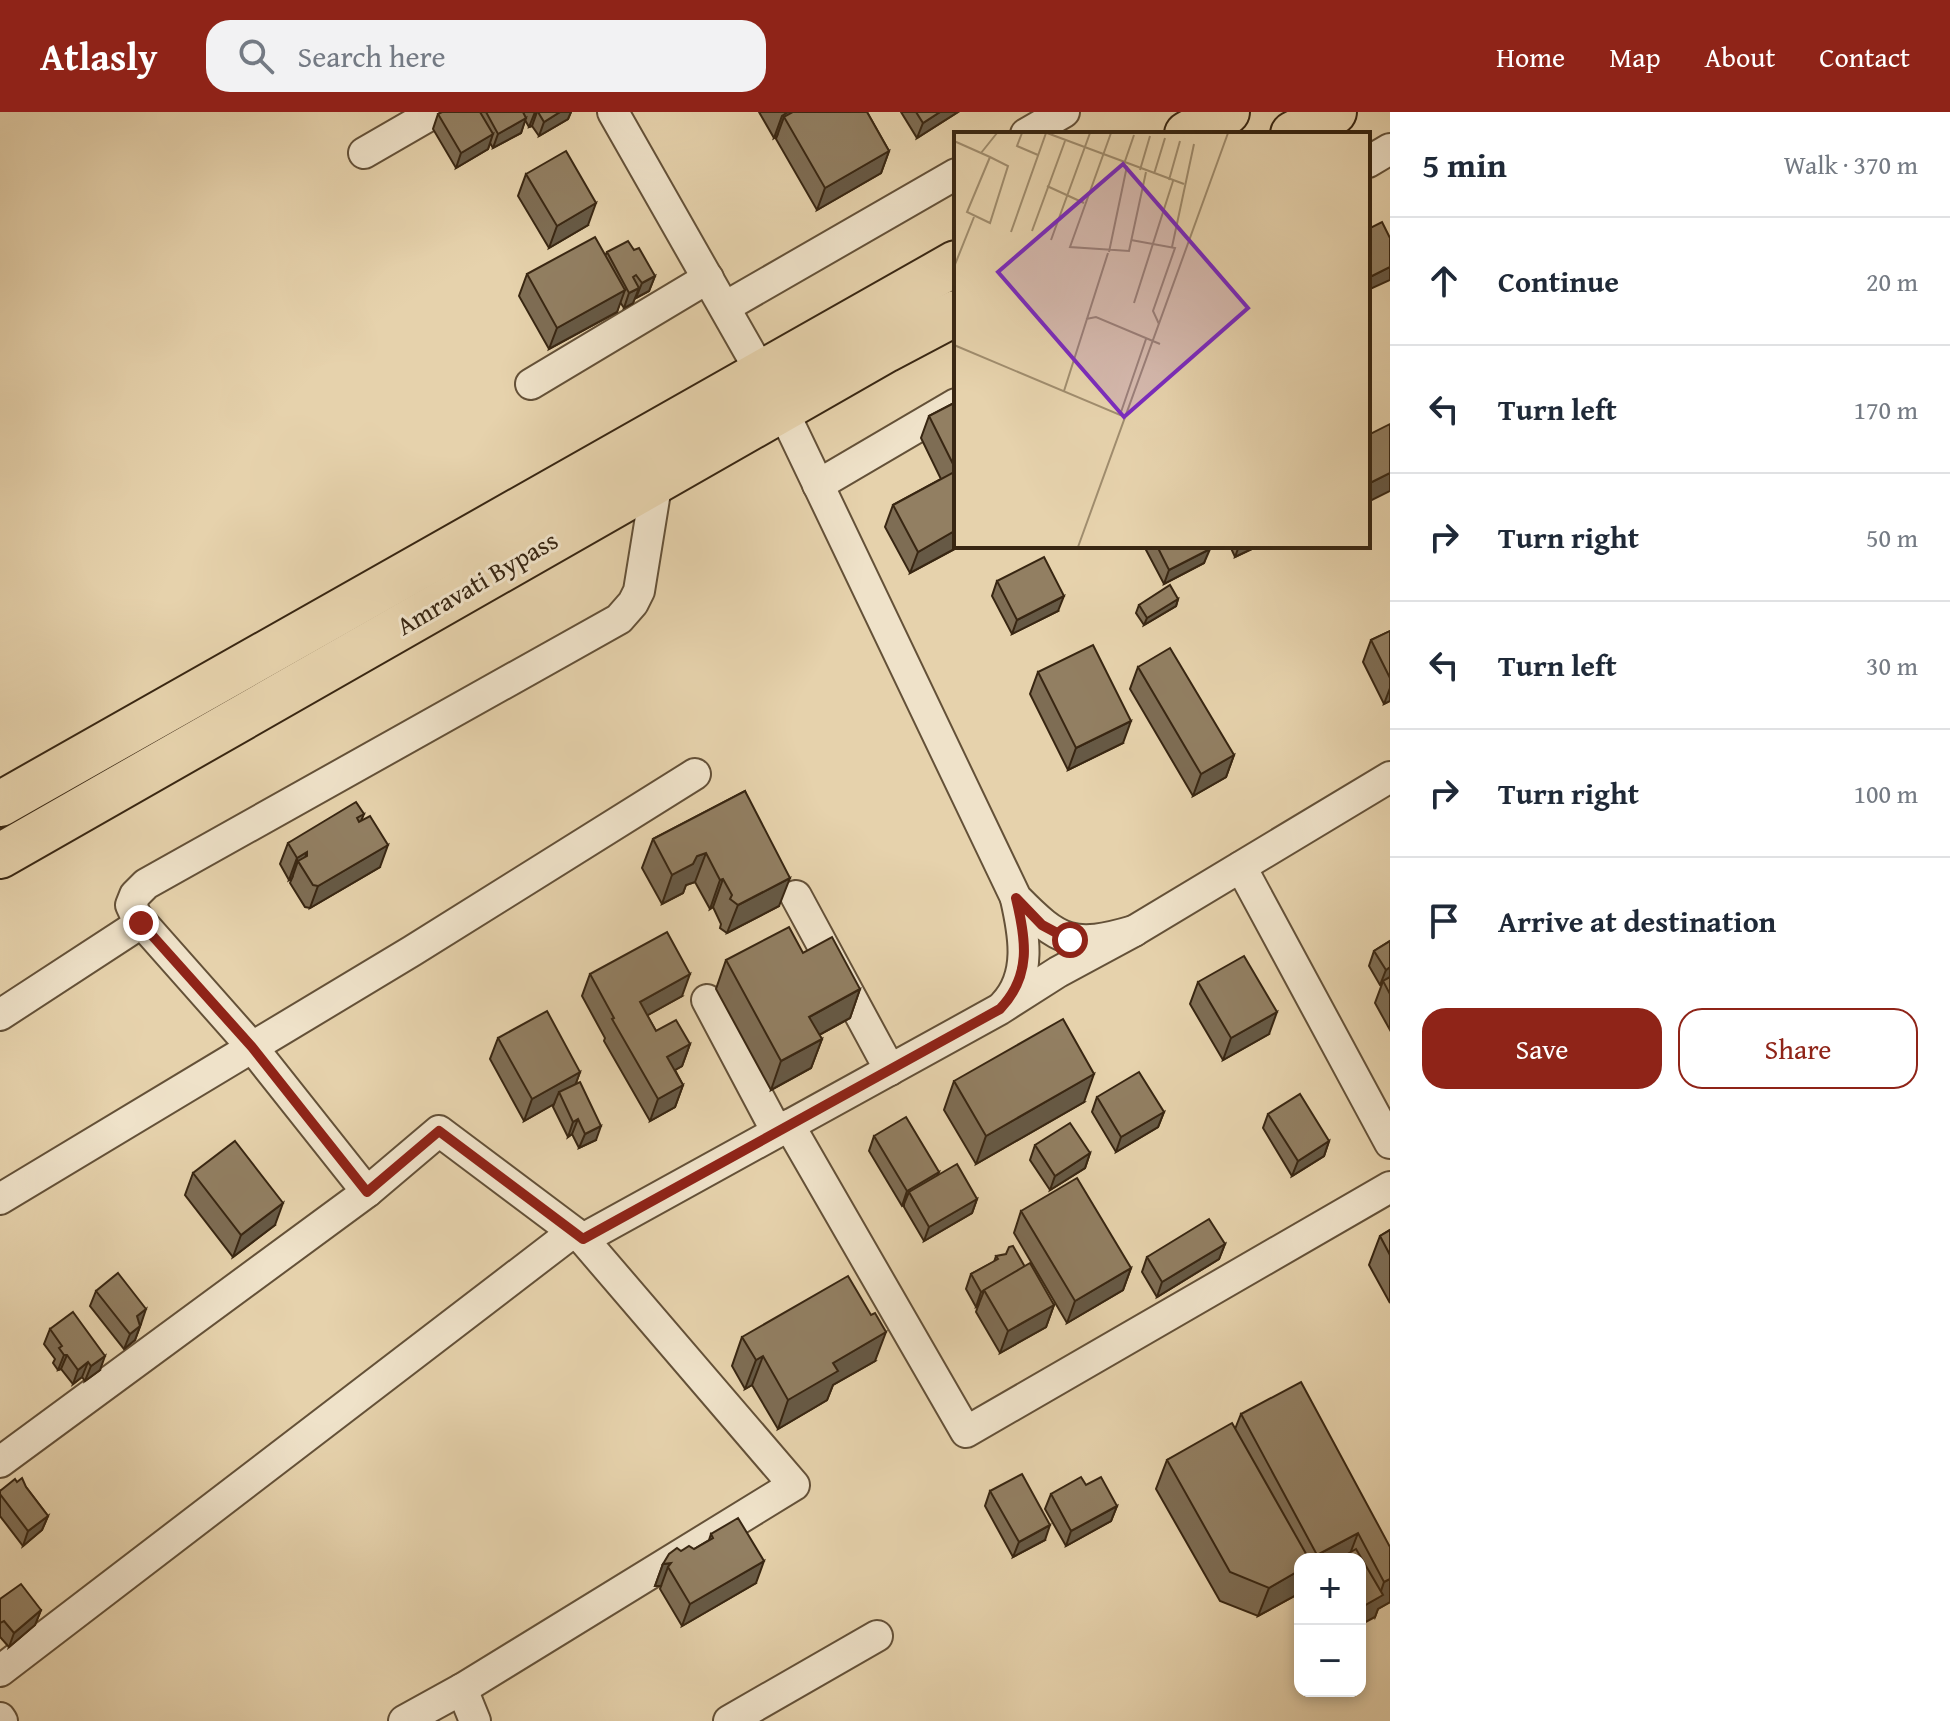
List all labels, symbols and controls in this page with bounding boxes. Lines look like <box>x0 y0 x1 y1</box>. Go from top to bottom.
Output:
search box <box>206 20 766 92</box>
text: Atlasly <box>40 28 158 84</box>
icon: search <box>234 34 278 78</box>
text: Search here <box>298 34 446 78</box>
text: Home <box>1496 36 1565 77</box>
text: Map <box>1609 36 1661 77</box>
text: About <box>1705 36 1775 77</box>
text: Contact <box>1819 36 1910 77</box>
inset map <box>954 132 1370 548</box>
text: 5 min <box>1422 140 1507 189</box>
text: Walk · 370 m <box>1784 145 1918 184</box>
icon: ahead <box>1422 259 1466 303</box>
text: Continue <box>1498 259 1619 303</box>
text: 20 m <box>1866 262 1918 301</box>
icon: left <box>1422 387 1466 431</box>
text: Turn left <box>1498 387 1617 431</box>
text: 170 m <box>1853 390 1918 429</box>
icon: right <box>1422 515 1466 559</box>
text: Turn right <box>1498 515 1639 559</box>
text: 50 m <box>1866 518 1918 557</box>
street label: Amravati Bypass <box>389 520 565 645</box>
icon: left <box>1422 643 1466 687</box>
text: Turn left <box>1498 643 1617 687</box>
text: 30 m <box>1866 646 1918 685</box>
icon: right <box>1422 771 1466 815</box>
text: Turn right <box>1498 771 1639 815</box>
text: 100 m <box>1853 774 1918 813</box>
icon: arrive <box>1422 899 1466 943</box>
text: Arrive at destination <box>1498 899 1776 943</box>
route end <box>123 905 159 941</box>
route start <box>1052 922 1088 958</box>
button: Save <box>1422 1008 1662 1089</box>
button: Share <box>1678 1008 1918 1089</box>
map controls <box>1294 1553 1366 1697</box>
button: + <box>1294 1553 1366 1625</box>
button: − <box>1294 1625 1366 1697</box>

